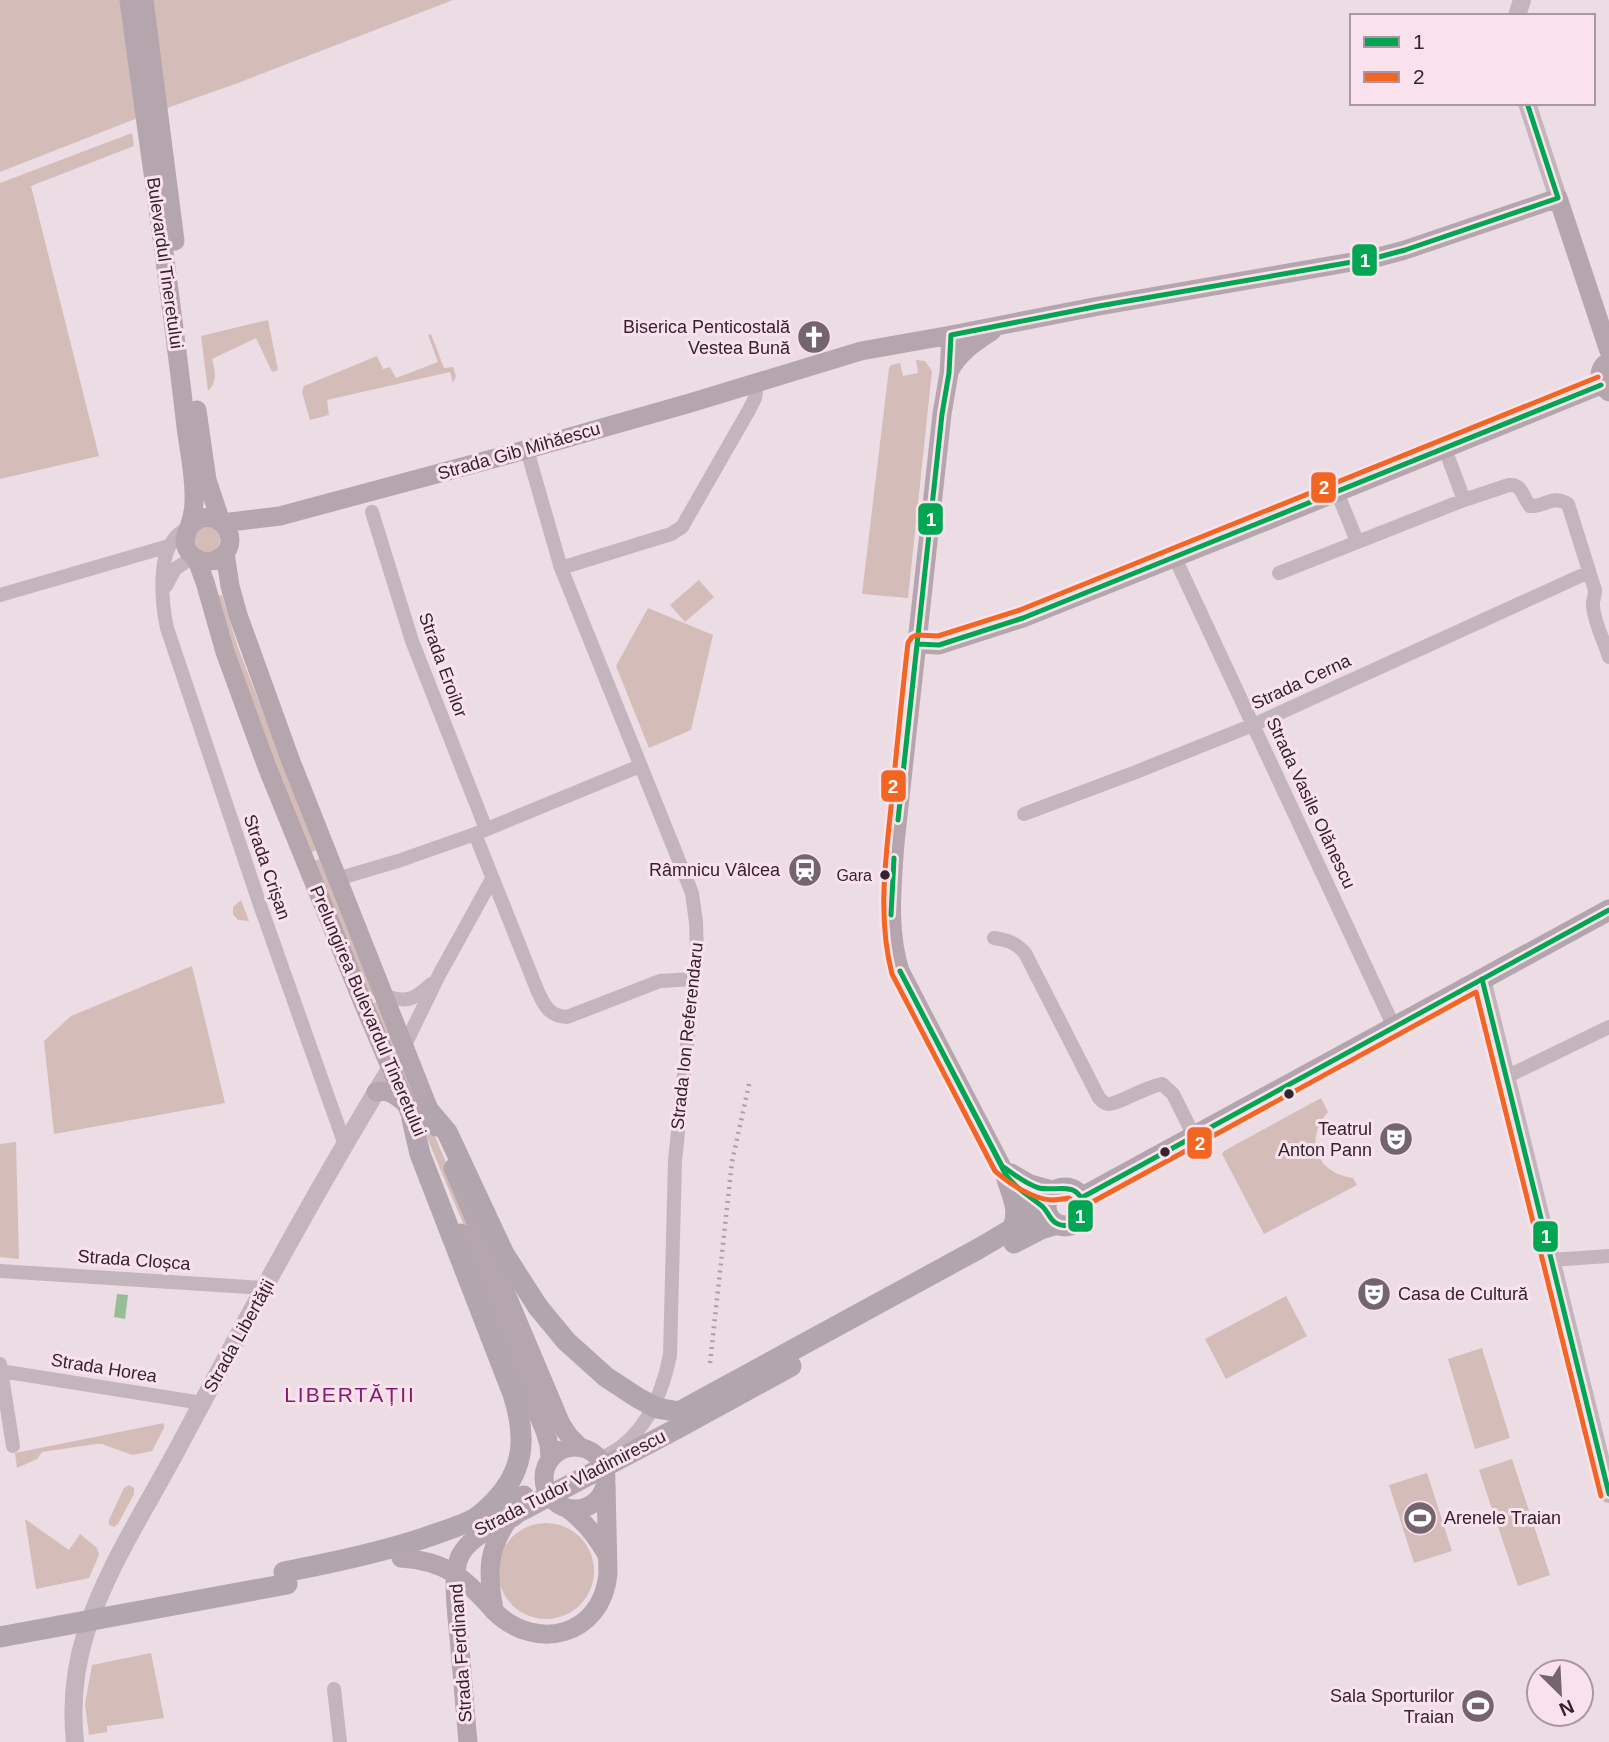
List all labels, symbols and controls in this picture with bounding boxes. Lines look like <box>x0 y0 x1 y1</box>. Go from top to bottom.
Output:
legend <box>1350 14 1595 105</box>
text: 1 <box>1413 30 1425 53</box>
text: 2 <box>1413 65 1425 88</box>
street label: Bulevardul Tineretului <box>143 176 187 350</box>
line badge: 1 <box>1351 243 1378 277</box>
text: 1 <box>1360 250 1371 271</box>
place label: Biserica Penticostală Vestea Bună <box>623 317 791 358</box>
church icon: Biserica Penticostală Vestea Bună <box>795 318 833 356</box>
street label: Strada Gib Mihăescu <box>435 418 603 484</box>
line badge: 2 <box>1310 471 1337 504</box>
text: 2 <box>1319 477 1329 498</box>
line badge: 1 <box>917 502 944 536</box>
text: 1 <box>926 509 937 530</box>
street label: Strada Eroilor <box>415 610 471 720</box>
street label: Strada Cerna <box>1248 650 1355 714</box>
street label: Strada Vasile Olănescu <box>1262 714 1360 892</box>
line badge: 2 <box>880 769 907 803</box>
text: 2 <box>888 776 898 797</box>
street label: Strada Crișan <box>240 812 294 922</box>
station icon: Râmnicu Vâlcea <box>786 851 824 889</box>
place label: Râmnicu Vâlcea <box>649 860 781 880</box>
place label: Gara <box>836 867 872 884</box>
marker: Gara <box>878 868 892 882</box>
street label: Prelungirea Bulevardul Tineretului <box>306 883 430 1139</box>
street label: Strada Ion Referendaru <box>667 941 707 1131</box>
unlabelled marker <box>1282 1087 1296 1101</box>
place label: Teatrul Anton Pann <box>1278 1119 1372 1160</box>
theatre icon: Teatrul Anton Pann <box>1377 1120 1415 1158</box>
line badge: 2 <box>1186 1126 1213 1160</box>
text: 2 <box>1195 1133 1205 1154</box>
unlabelled marker <box>1158 1145 1172 1159</box>
line badge: 1 <box>1067 1199 1094 1233</box>
text: 1 <box>1075 1206 1086 1227</box>
line badge: 1 <box>1532 1220 1559 1253</box>
text: 1 <box>1541 1226 1552 1247</box>
street label: Strada Cloșca <box>77 1246 192 1274</box>
theatre icon: Casa de Cultură <box>1355 1275 1393 1313</box>
street label: Strada Libertății <box>200 1276 278 1396</box>
place label: Casa de Cultură <box>1398 1284 1529 1304</box>
street label: Strada Horea <box>50 1350 159 1386</box>
district label: LIBERTĂȚII <box>284 1383 416 1406</box>
street label: Strada Tudor Vladimirescu <box>471 1426 669 1540</box>
sports icon: Arenele Traian <box>1401 1499 1439 1537</box>
place label: Arenele Traian <box>1444 1508 1561 1528</box>
street label: Strada Ferdinand <box>446 1583 476 1723</box>
north arrow <box>1525 1658 1595 1728</box>
place label: Sala Sporturilor Traian <box>1330 1686 1454 1727</box>
sports icon: Sala Sporturilor Traian <box>1459 1687 1497 1725</box>
text: N <box>1556 1696 1577 1720</box>

